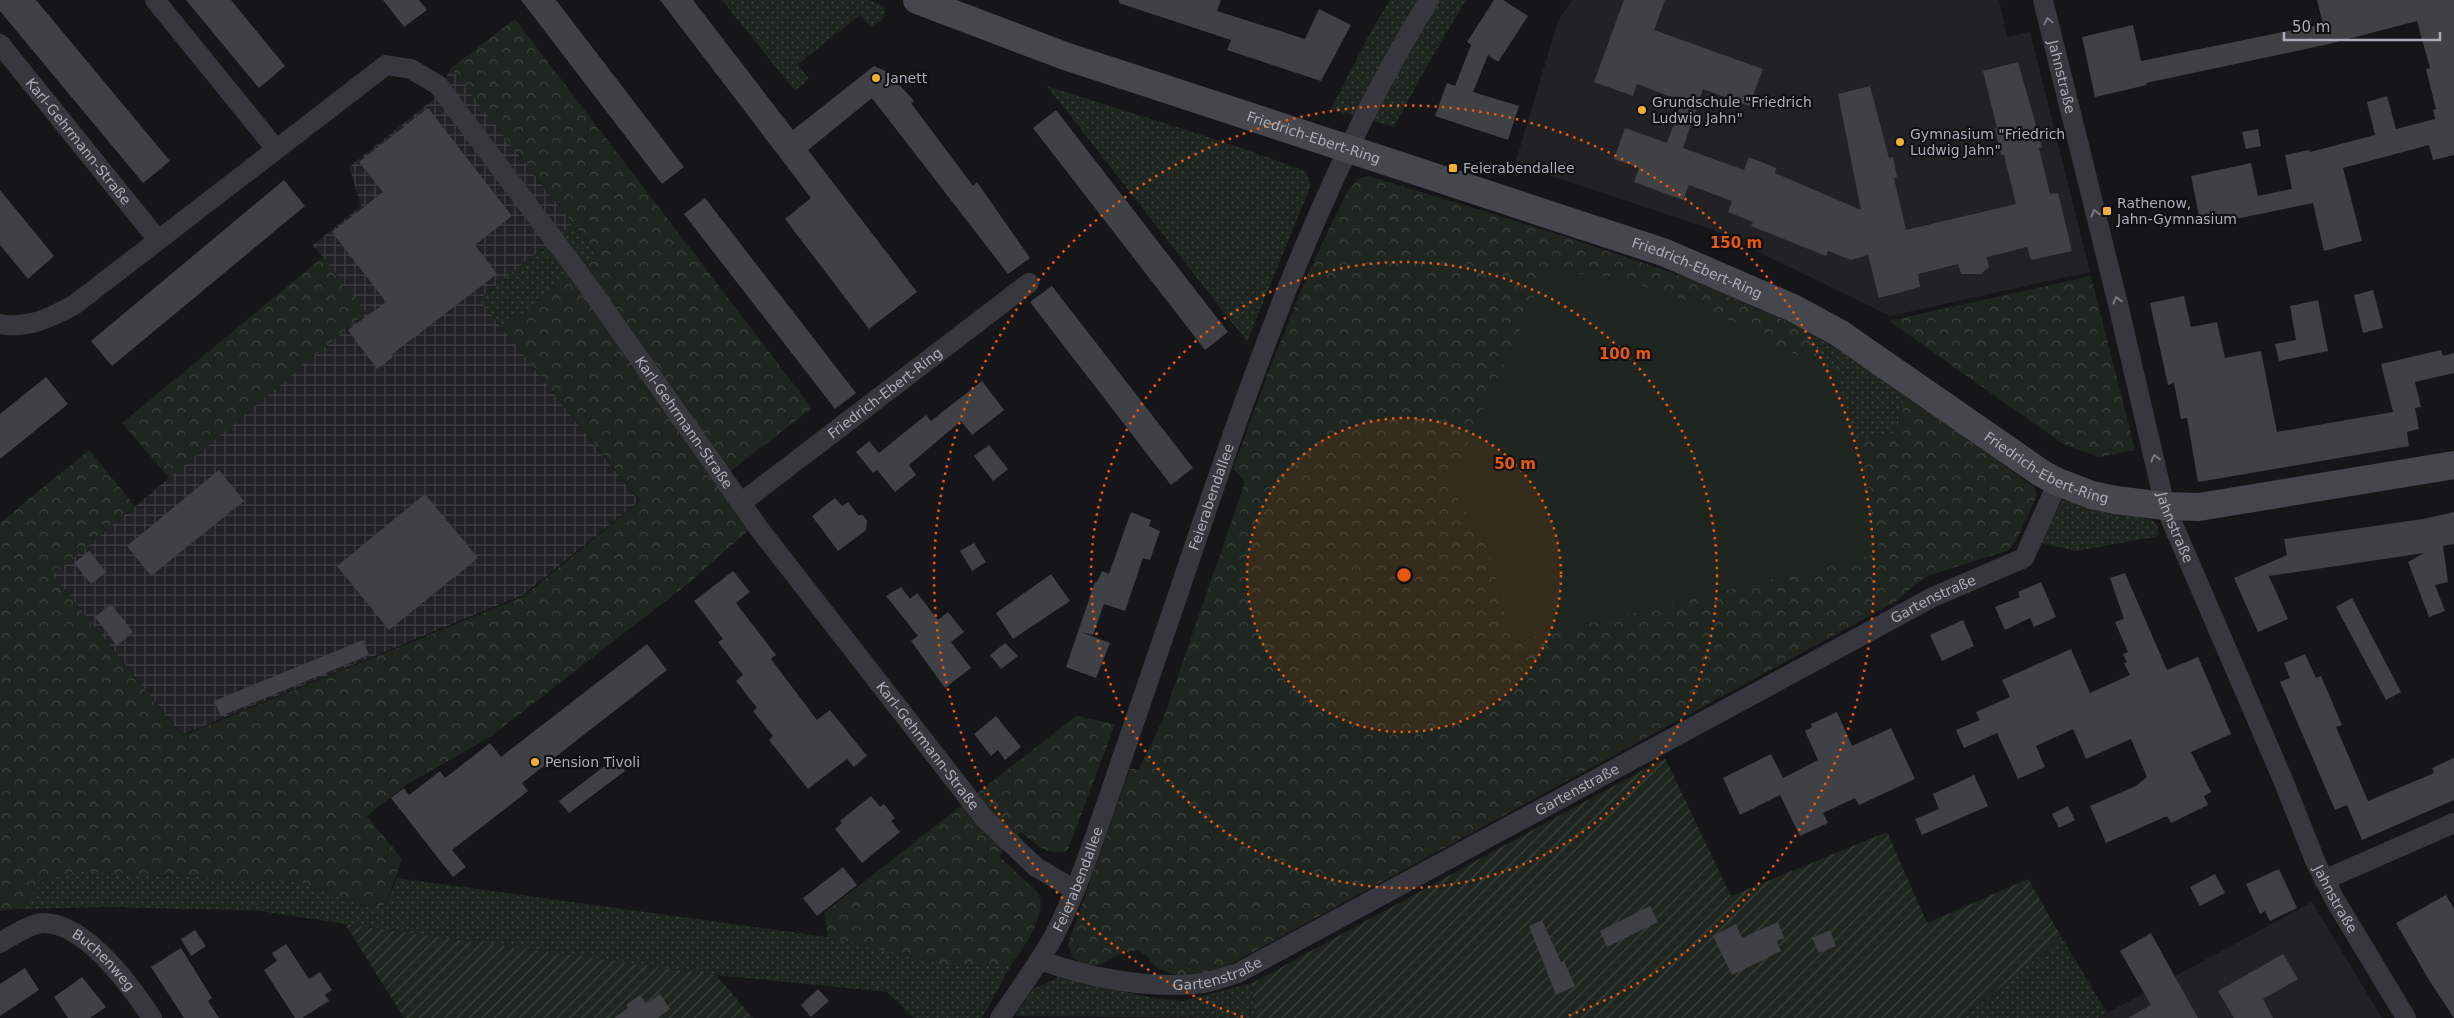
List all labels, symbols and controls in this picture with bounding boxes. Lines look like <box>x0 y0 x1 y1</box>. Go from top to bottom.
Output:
scale bar <box>2284 10 2440 42</box>
one-way arrow <box>2043 17 2054 26</box>
text: 50 m <box>2292 18 2330 36</box>
street label: Jahnstraße <box>2045 37 2079 115</box>
place label: Janett <box>885 70 928 86</box>
marker: Janett <box>870 72 882 84</box>
street label: Karl-Gehrmann-Straße <box>23 75 134 208</box>
place label: Grundschule "Friedrich Ludwig Jahn" <box>1652 94 1812 126</box>
marker: Grundschule "Friedrich Ludwig Jahn" <box>1636 104 1648 116</box>
street label: Friedrich-Ebert-Ring <box>1245 108 1383 167</box>
place label: Gymnasium "Friedrich Ludwig Jahn" <box>1910 126 2065 158</box>
marker: Gymnasium "Friedrich Ludwig Jahn" <box>1894 136 1906 148</box>
place label: Feierabendallee <box>1463 160 1575 176</box>
marker: Feierabendallee <box>1447 162 1459 174</box>
place label: Rathenow, Jahn-Gymnasium <box>2116 195 2237 227</box>
marker: Rathenow, Jahn-Gymnasium <box>2101 205 2113 217</box>
one-way arrow <box>2090 209 2101 218</box>
street label: Friedrich-Ebert-Ring <box>1630 234 1765 302</box>
text: 150 m <box>1710 234 1762 252</box>
one-way arrow <box>2112 296 2123 305</box>
street label: Friedrich-Ebert-Ring <box>825 344 945 442</box>
text: 100 m <box>1599 345 1651 363</box>
street label: Karl-Gehrmann-Straße <box>632 353 736 491</box>
street label: Friedrich-Ebert-Ring <box>1981 428 2110 506</box>
street label: Feierabendallee <box>1185 441 1237 552</box>
one-way arrow <box>2150 454 2161 463</box>
text: 50 m <box>1494 455 1536 473</box>
street label: Jahnstraße <box>2154 490 2196 565</box>
centre of rings <box>1395 566 1413 584</box>
street label: Gartenstraße <box>1888 572 1978 626</box>
street label: Karl-Gehrmann-Straße <box>873 678 983 813</box>
place label: Pension Tivoli <box>545 754 640 770</box>
marker: Pension Tivoli <box>529 756 541 768</box>
street label: Gartenstraße <box>1532 760 1622 819</box>
street label: Feierabendallee <box>1050 825 1106 934</box>
street label: Jahnstraße <box>2310 861 2361 936</box>
street label: Buchenweg <box>69 926 138 994</box>
street label: Gartenstraße <box>1173 954 1265 993</box>

